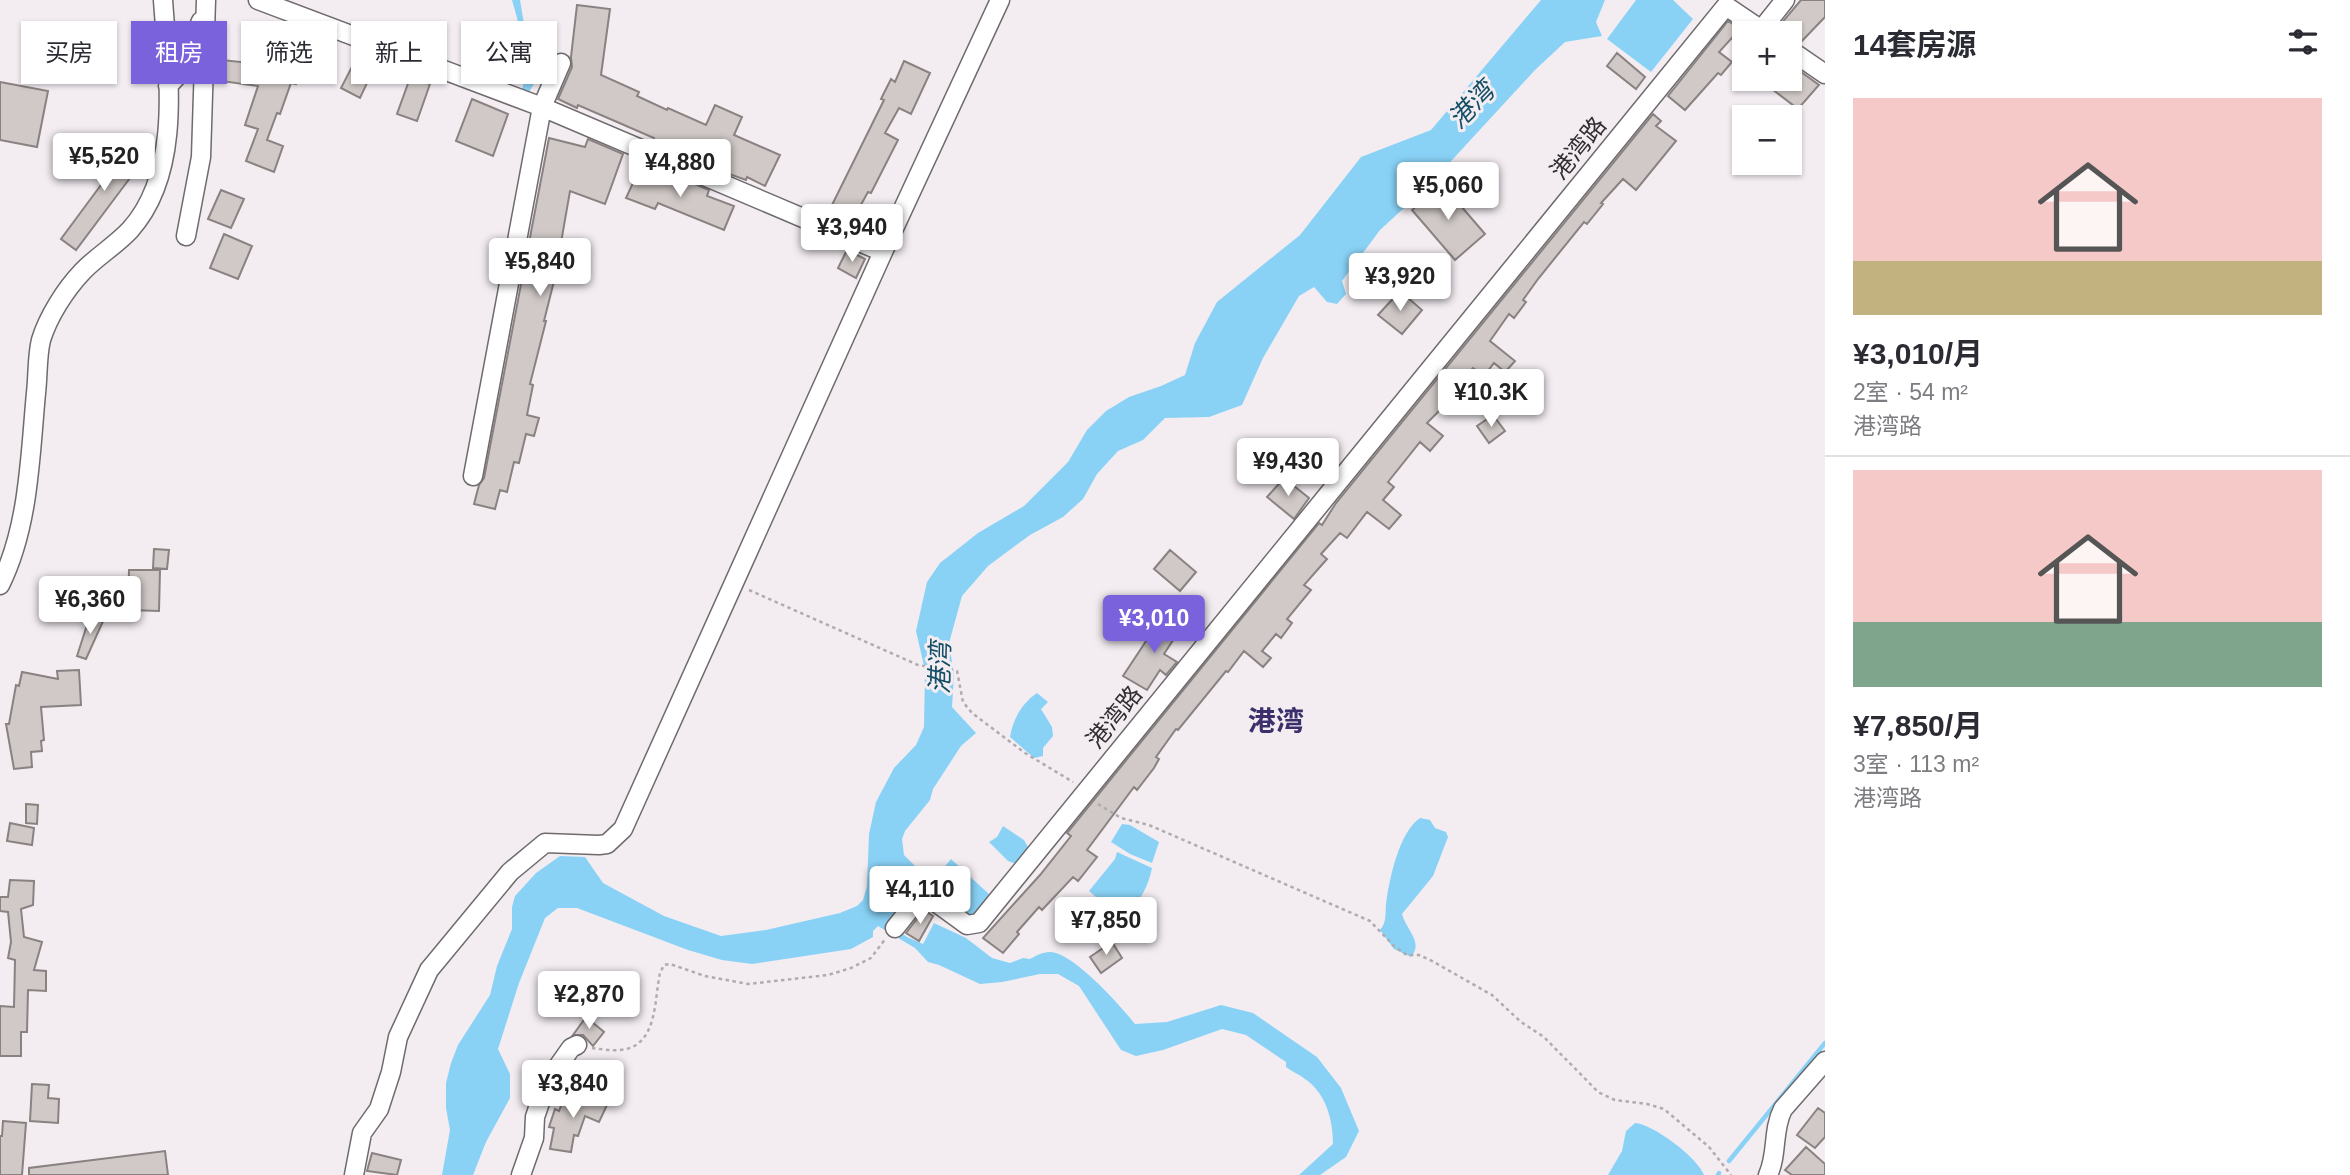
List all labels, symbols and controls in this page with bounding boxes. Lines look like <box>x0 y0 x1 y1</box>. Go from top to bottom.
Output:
chip: 买房 <box>21 21 117 84</box>
chip: 租房 <box>131 21 227 84</box>
chip: 筛选 <box>241 21 337 84</box>
chip: 新上 <box>351 21 447 84</box>
chip: 公寓 <box>461 21 557 84</box>
map controls <box>1732 21 1802 175</box>
button: + <box>1732 21 1802 91</box>
icon: filters <box>2284 23 2322 61</box>
text: 14套房源 <box>1853 28 1976 61</box>
water label: 港湾 <box>1442 73 1503 134</box>
button: − <box>1732 105 1802 175</box>
street label: 港湾路 <box>1545 112 1611 184</box>
pin: ¥5,520 <box>47 134 161 193</box>
pin: ¥4,880 <box>623 140 737 199</box>
text: ¥5,520 <box>69 143 139 169</box>
icon: home <box>2025 144 2151 270</box>
text: ¥4,880 <box>645 149 715 175</box>
pin: ¥5,060 <box>1391 162 1505 222</box>
text: ¥5,060 <box>1413 172 1483 198</box>
pin: ¥3,940 <box>795 204 909 264</box>
text: ¥3,940 <box>817 214 887 240</box>
pin: ¥5,840 <box>483 238 597 298</box>
text: ¥5,840 <box>505 248 575 274</box>
pin: ¥3,920 <box>1343 254 1457 313</box>
text: ¥3,920 <box>1365 263 1435 289</box>
text: ¥3,010/月 <box>1853 337 1983 370</box>
pin: ¥10.3K <box>1434 370 1548 429</box>
text: ¥10.3K <box>1454 379 1528 405</box>
text: 2室 · 54 m² <box>1853 379 1968 405</box>
text: 港湾路 <box>1853 413 1922 439</box>
pin: ¥9,430 <box>1231 438 1345 498</box>
text: ¥9,430 <box>1253 448 1323 474</box>
icon: home <box>2025 516 2151 642</box>
pin: ¥6,360 <box>33 576 147 636</box>
text: ¥6,360 <box>55 586 125 612</box>
pin: ¥3,010 <box>1097 596 1211 655</box>
text: ¥3,010 <box>1119 605 1189 631</box>
water label: 港湾 <box>925 638 956 694</box>
street label: 港湾路 <box>1081 681 1147 753</box>
district label: 港湾 <box>1248 706 1304 737</box>
text: ¥7,850/月 <box>1853 709 1983 742</box>
text: 3室 · 113 m² <box>1853 751 1979 777</box>
text: 港湾路 <box>1853 785 1922 811</box>
pin: ¥4,110 <box>863 866 977 926</box>
text: ¥4,110 <box>885 876 955 902</box>
pin: ¥7,850 <box>1049 898 1163 957</box>
text: ¥7,850 <box>1071 907 1141 933</box>
pin: ¥2,870 <box>532 972 646 1031</box>
text: ¥2,870 <box>554 981 624 1007</box>
pin: ¥3,840 <box>516 1060 630 1120</box>
text: ¥3,840 <box>538 1070 608 1096</box>

